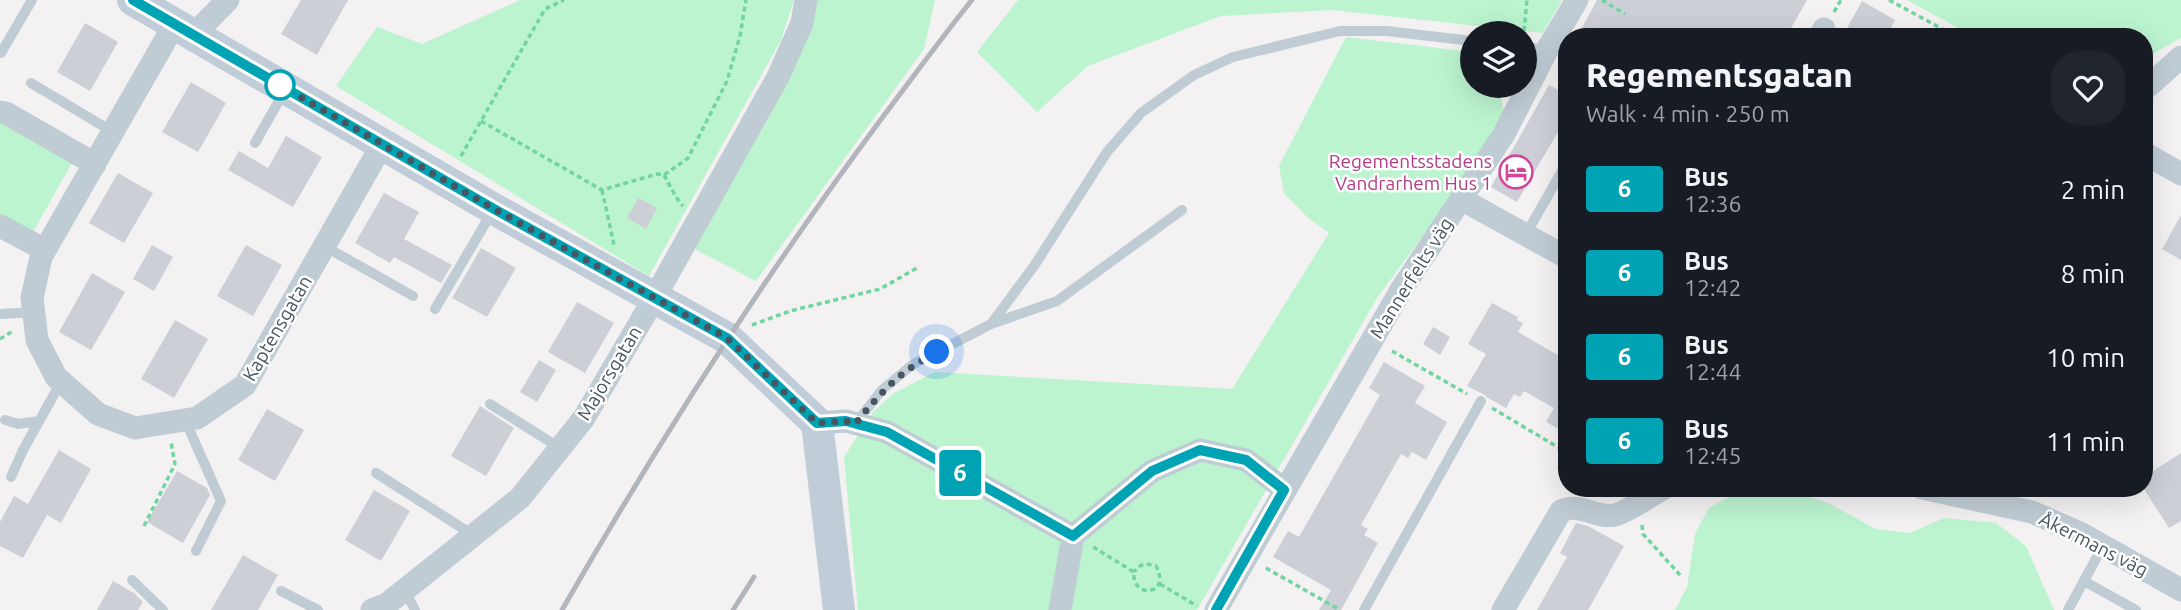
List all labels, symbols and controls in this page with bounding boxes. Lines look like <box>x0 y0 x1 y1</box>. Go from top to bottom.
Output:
map controls <box>1460 21 1537 98</box>
button: layers <box>1460 21 1537 98</box>
button: heart <box>2051 51 2125 125</box>
text: Regementsgatan <box>1586 56 1853 93</box>
unlabelled marker <box>265 70 295 100</box>
text: Walk · 4 min · 250 m <box>1586 101 1790 126</box>
place label: Regementsstadens Vandrarhem Hus 1 <box>1329 150 1492 194</box>
hotel icon: Regementsstadens Vandrarhem Hus 1 <box>1497 153 1535 191</box>
text: Bus <box>1684 162 1729 191</box>
text: 6 <box>1618 175 1631 202</box>
text: 2 min <box>2061 175 2125 204</box>
text: 12:36 <box>1684 191 1742 216</box>
street label: Mannerfelts väg <box>1365 214 1457 342</box>
text: Bus <box>1684 246 1729 275</box>
text: 6 <box>1618 259 1631 286</box>
text: 8 min <box>2061 259 2125 288</box>
street label: Kaptensgatan <box>238 271 316 385</box>
text: 12:42 <box>1684 275 1742 300</box>
street label: Majorsgatan <box>572 322 646 424</box>
text: Bus <box>1684 330 1729 359</box>
your location <box>919 334 954 369</box>
text: 6 <box>1618 343 1631 370</box>
text: 10 min <box>2046 343 2125 372</box>
text: 12:44 <box>1684 359 1742 384</box>
text: Bus <box>1684 414 1729 443</box>
text: 6 <box>1618 427 1631 454</box>
text: 11 min <box>2046 427 2125 456</box>
text: 12:45 <box>1684 443 1742 468</box>
line badge: 6 <box>937 450 983 496</box>
text: 6 <box>953 459 967 486</box>
street label: Åkermans väg <box>2036 507 2152 581</box>

